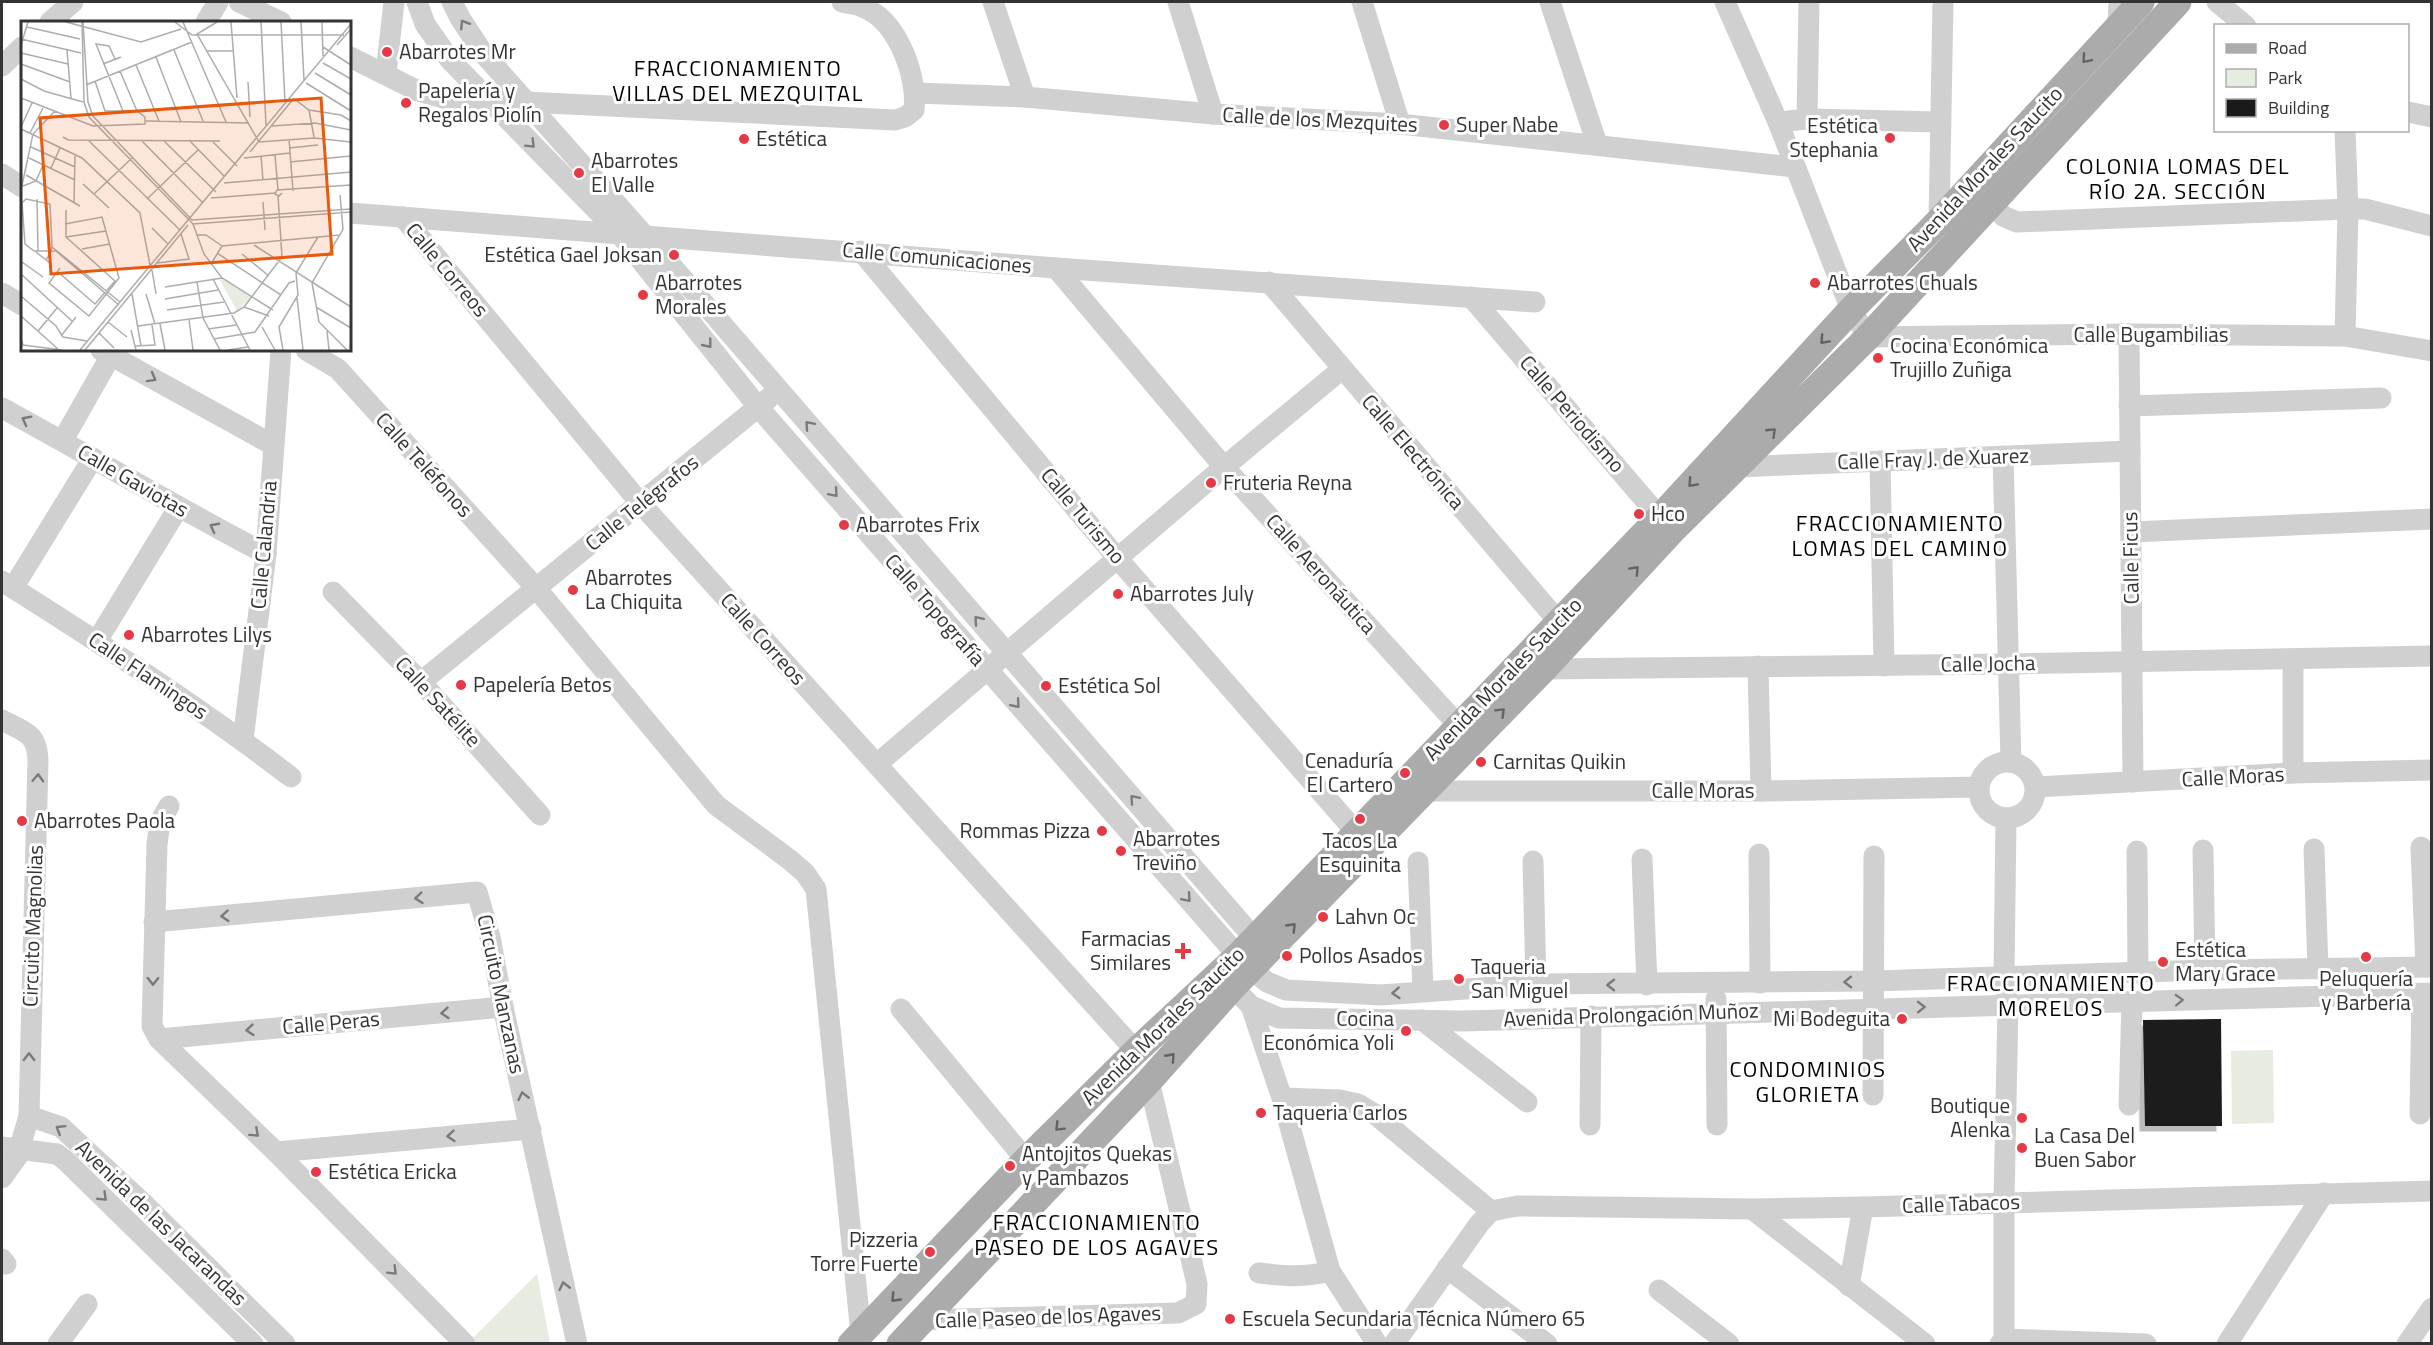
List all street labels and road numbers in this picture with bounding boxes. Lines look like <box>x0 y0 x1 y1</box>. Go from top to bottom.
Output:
street label: Avenida Morales Saucito <box>1899 78 2070 258</box>
street label: Calle de los Mezquites <box>1222 98 1419 140</box>
street label: Calle Correos <box>399 215 497 324</box>
street label: Calle Comunicaciones <box>841 233 1033 281</box>
street label: Calle Bugambilias <box>2073 318 2229 350</box>
street label: Calle Periodismo <box>1512 347 1633 479</box>
street label: Calle Electrónica <box>1354 386 1473 517</box>
street label: Calle Teléfonos <box>369 405 481 524</box>
street label: Calle Gaviotas <box>72 435 195 525</box>
street label: Calle Fray J. de Xuarez <box>1837 439 2029 477</box>
street label: Calle Telégrafos <box>578 446 705 558</box>
street label: Calle Turismo <box>1034 460 1134 571</box>
street label: Calle Calandria <box>241 479 285 611</box>
street label: Calle Aeronáutica <box>1259 506 1385 641</box>
street label: Calle Ficus <box>2113 511 2147 605</box>
street label: Calle Topografía <box>878 546 994 673</box>
street label: Calle Correos <box>713 585 814 692</box>
street label: Avenida Morales Saucito <box>1416 589 1589 767</box>
street label: Calle Flamingos <box>82 623 215 727</box>
street label: Calle Jocha <box>1940 646 2036 680</box>
street label: Calle Satélite <box>388 649 489 754</box>
street label: Calle Moras <box>2181 757 2285 795</box>
street label: Calle Moras <box>1651 774 1755 806</box>
street label: Circuito Magnolias <box>13 844 51 1008</box>
street label: Circuito Manzanas <box>469 911 534 1076</box>
street label: Avenida Morales Saucito <box>1073 939 1251 1112</box>
street label: Avenida Prolongación Muñoz <box>1503 994 1759 1034</box>
street label: Calle Peras <box>281 1002 381 1042</box>
street label: Avenida de las Jacarandas <box>69 1132 255 1313</box>
street label: Calle Tabacos <box>1901 1185 2021 1221</box>
street label: Calle Paseo de los Agaves <box>934 1296 1162 1336</box>

